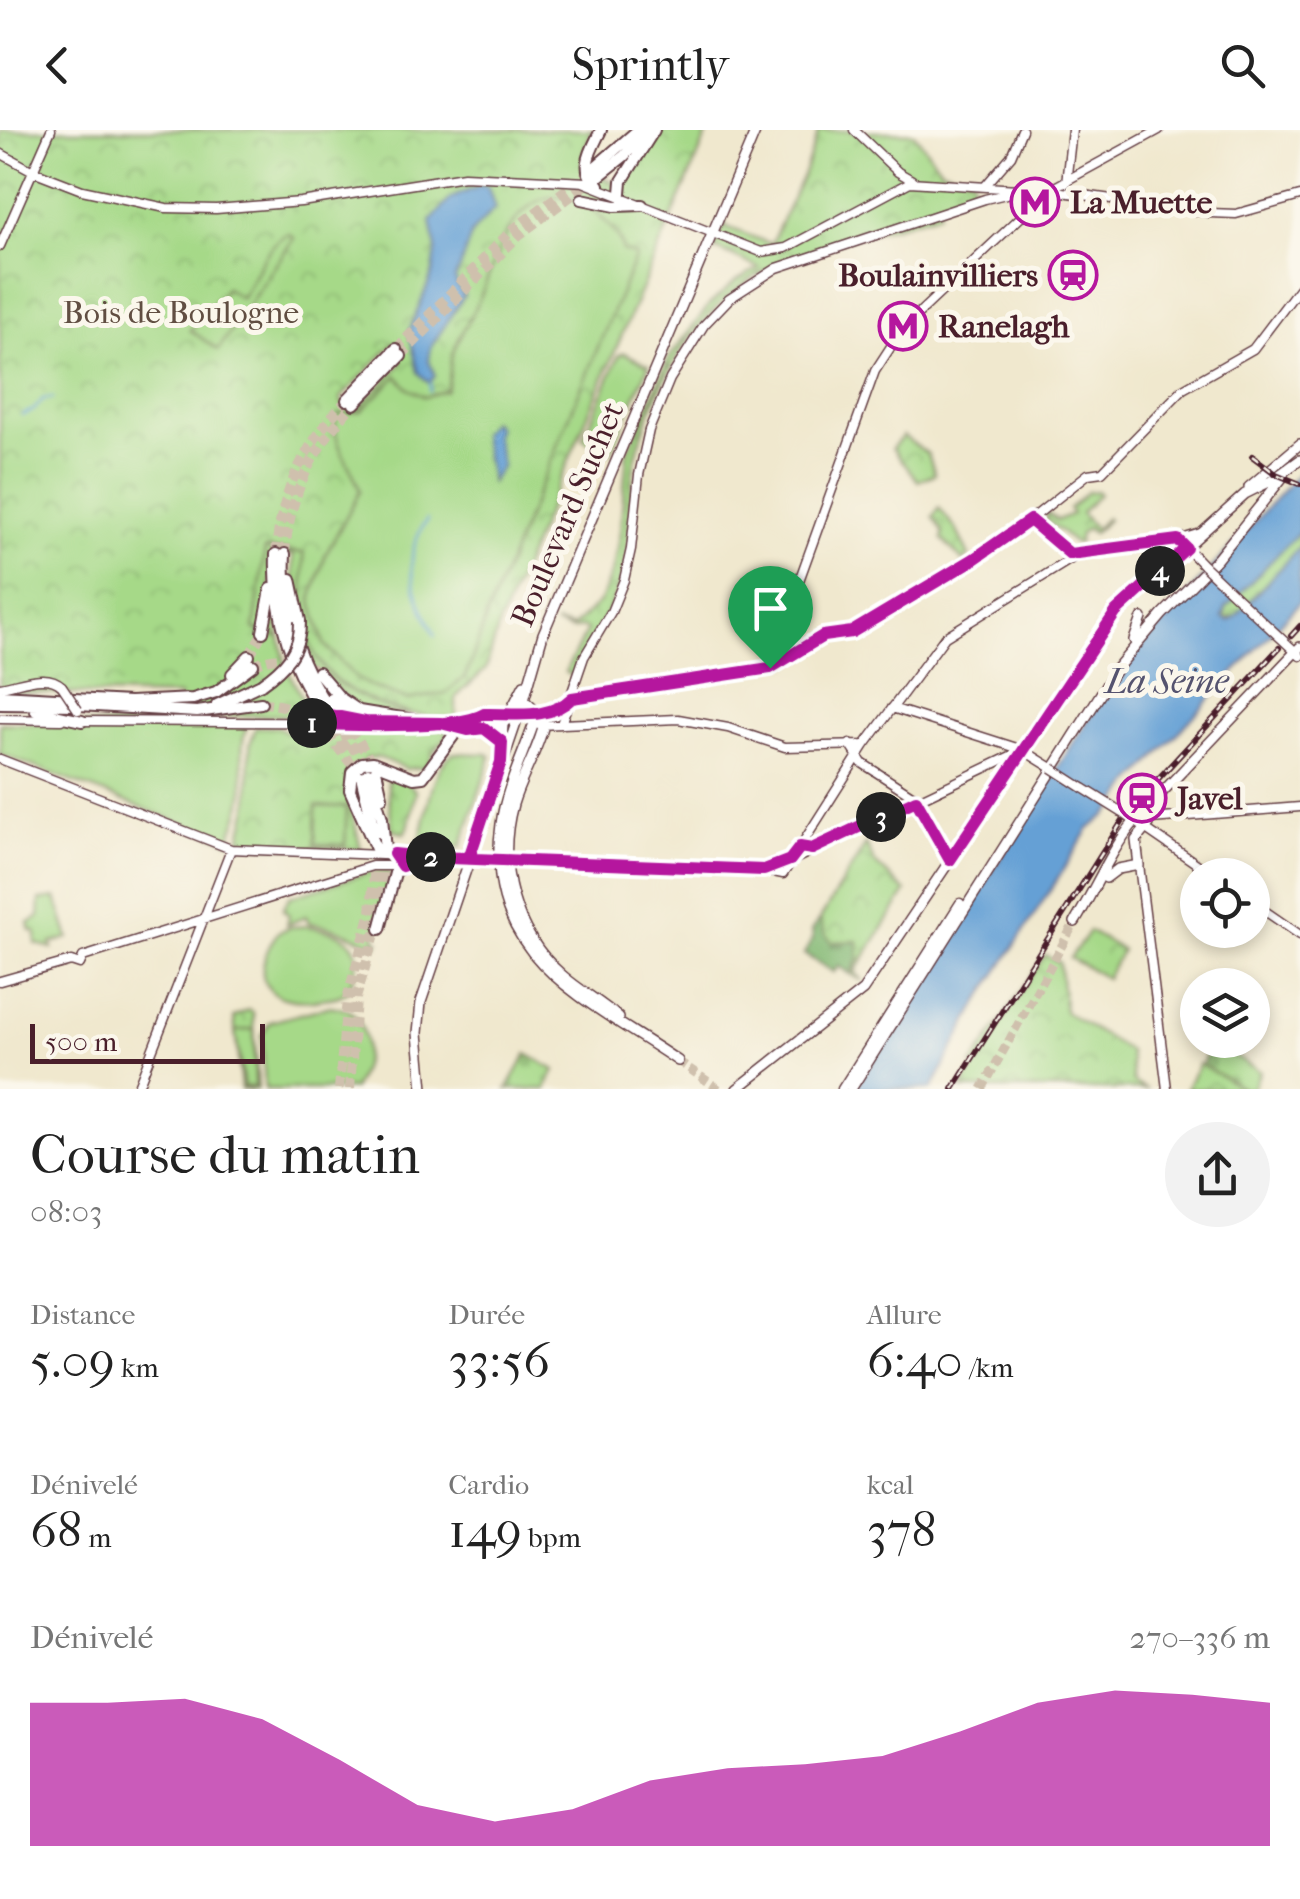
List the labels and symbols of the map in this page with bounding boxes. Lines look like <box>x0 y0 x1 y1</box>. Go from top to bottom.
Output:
metro station icon: La Muette <box>1009 176 1061 228</box>
place label: La Muette <box>1070 184 1213 221</box>
station icon: Boulainvilliers <box>1047 249 1099 301</box>
place label: Boulainvilliers <box>838 257 1038 294</box>
park label: Bois de Boulogne <box>63 294 299 331</box>
metro station icon: Ranelagh <box>877 300 929 352</box>
place label: Ranelagh <box>938 308 1070 345</box>
street label: Boulevard Suchet <box>503 396 632 632</box>
pin: 4 <box>1135 546 1185 596</box>
pin <box>728 566 813 669</box>
water label: La Seine <box>1102 661 1230 702</box>
pin: 1 <box>287 698 337 748</box>
station icon: Javel <box>1116 772 1168 824</box>
place label: Javel <box>1174 780 1243 817</box>
pin: 3 <box>856 792 906 842</box>
pin: 2 <box>406 832 456 882</box>
scale bar <box>30 1019 265 1064</box>

